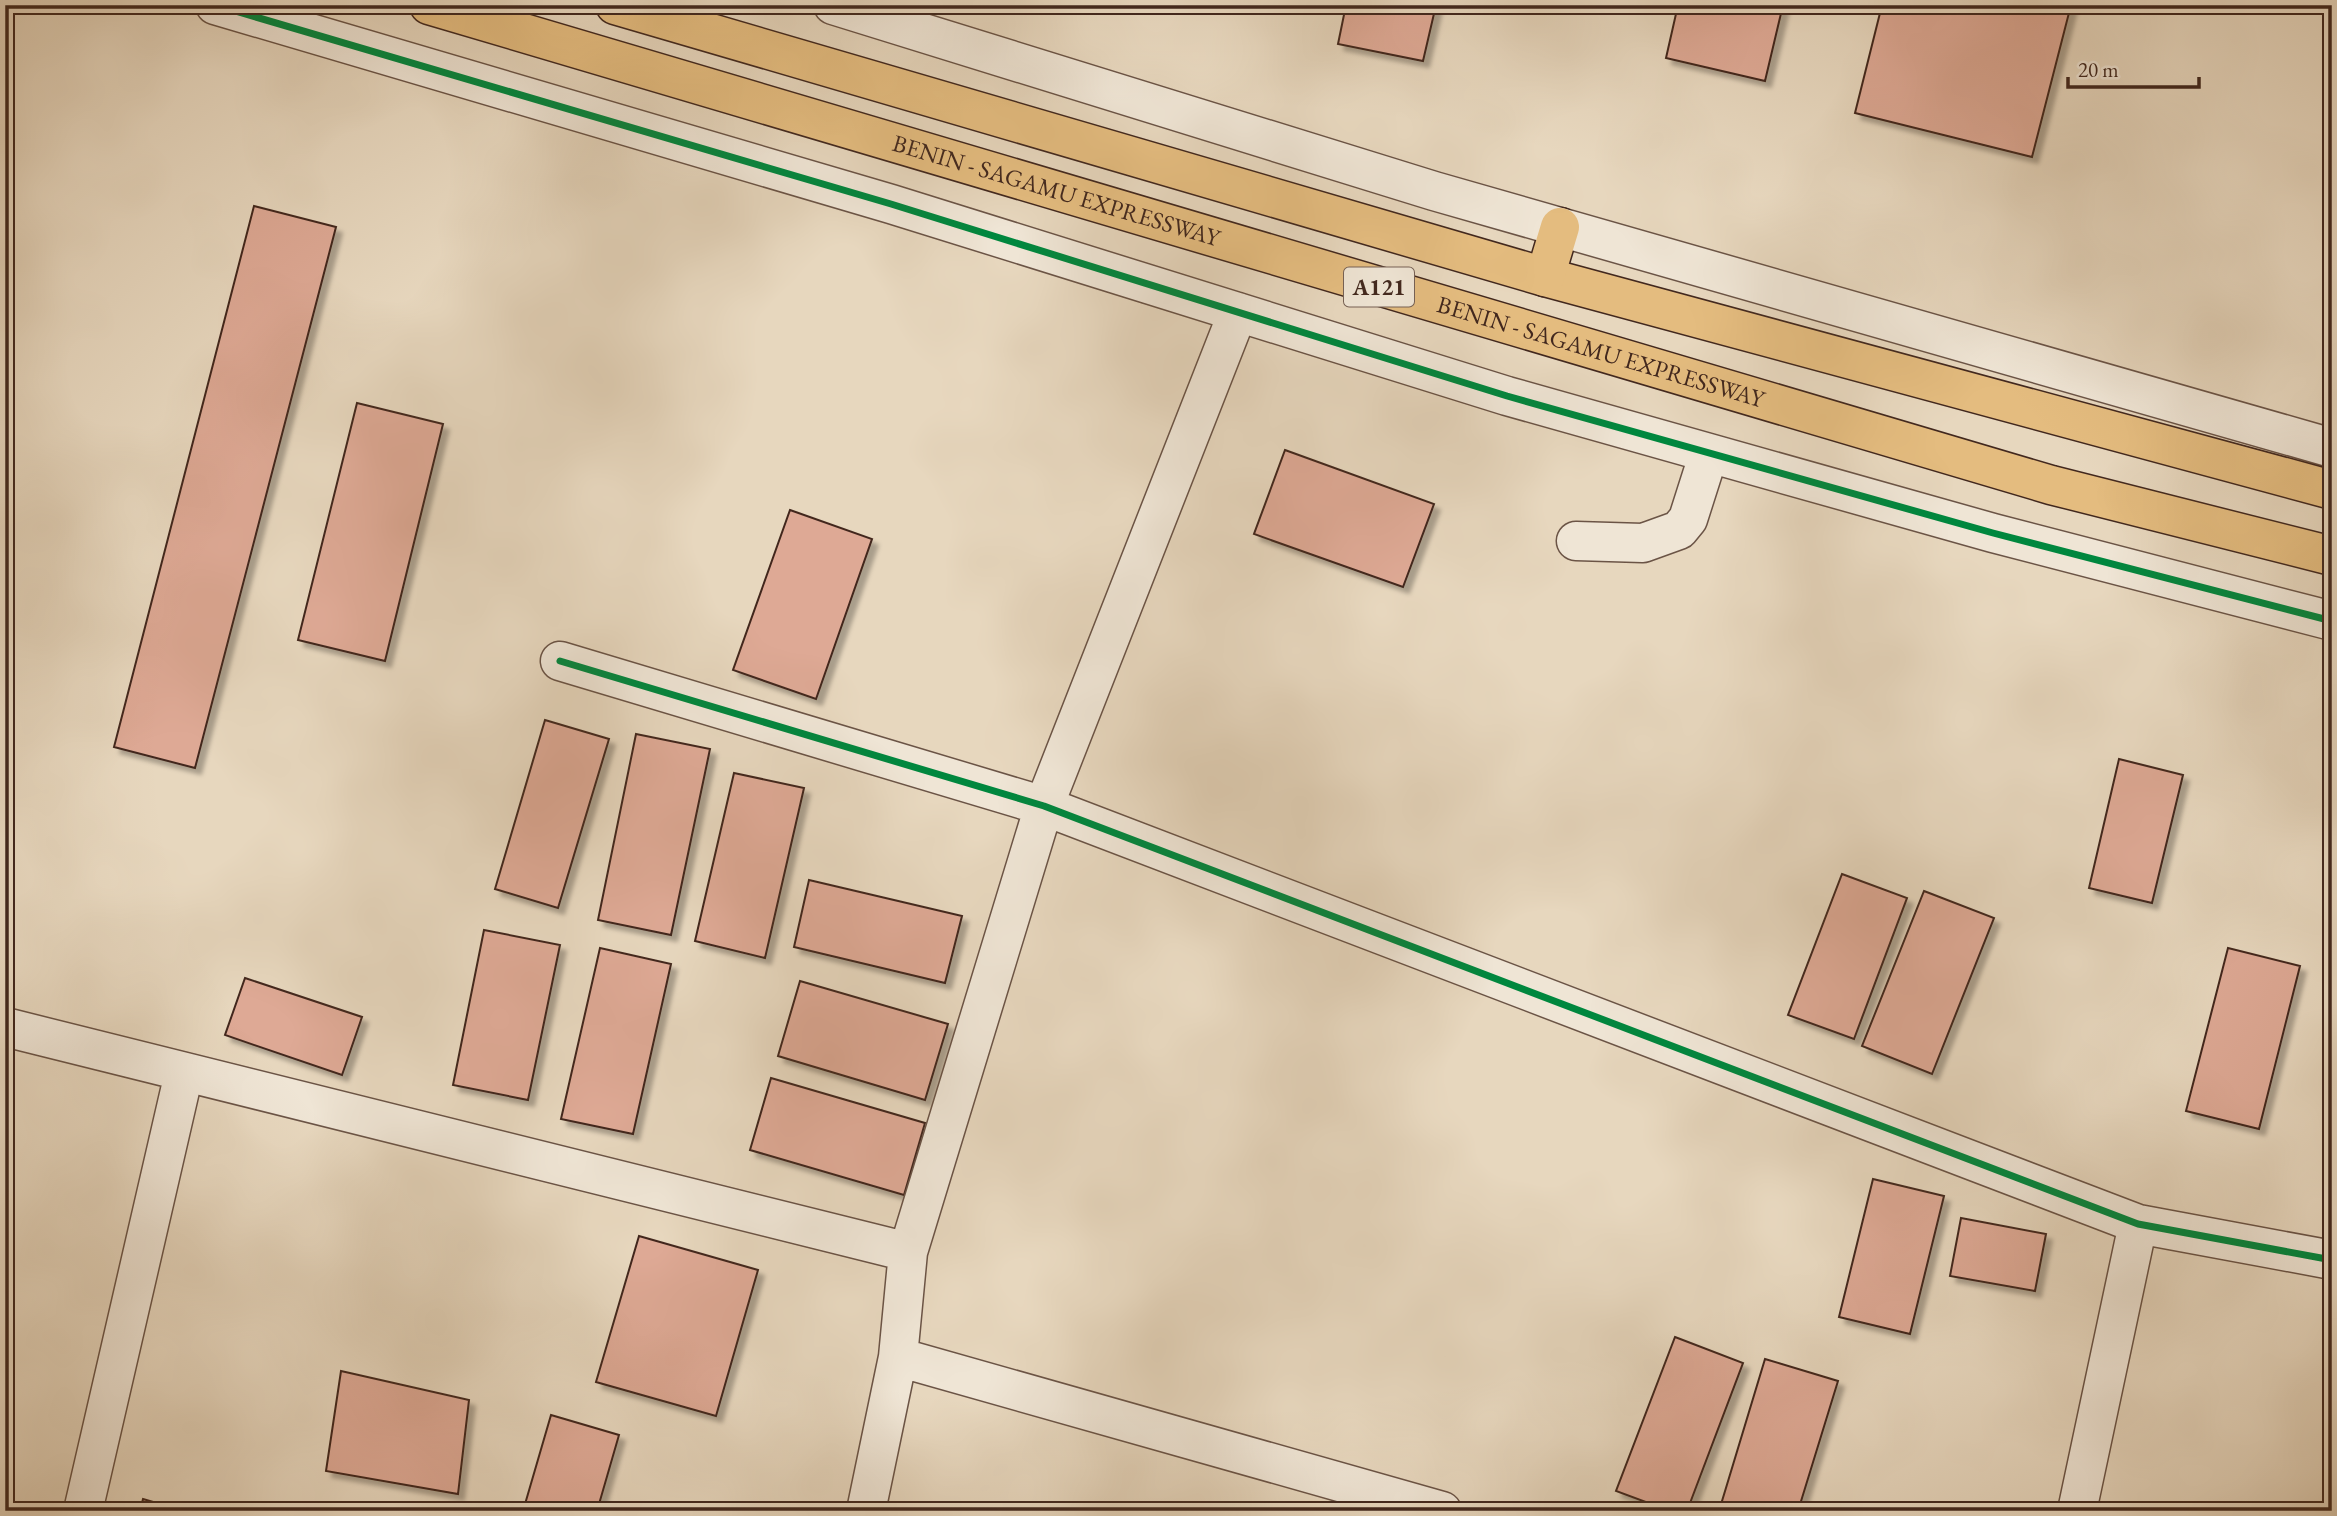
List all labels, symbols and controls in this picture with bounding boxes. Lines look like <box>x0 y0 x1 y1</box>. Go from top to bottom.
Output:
scale bar <box>2068 46 2199 90</box>
text: 20 m <box>2078 56 2119 83</box>
street label: BENIN - SAGAMU EXPRESSWAY <box>889 127 1225 253</box>
road number: A121 <box>1344 268 1414 306</box>
street label: BENIN - SAGAMU EXPRESSWAY <box>1434 288 1769 415</box>

